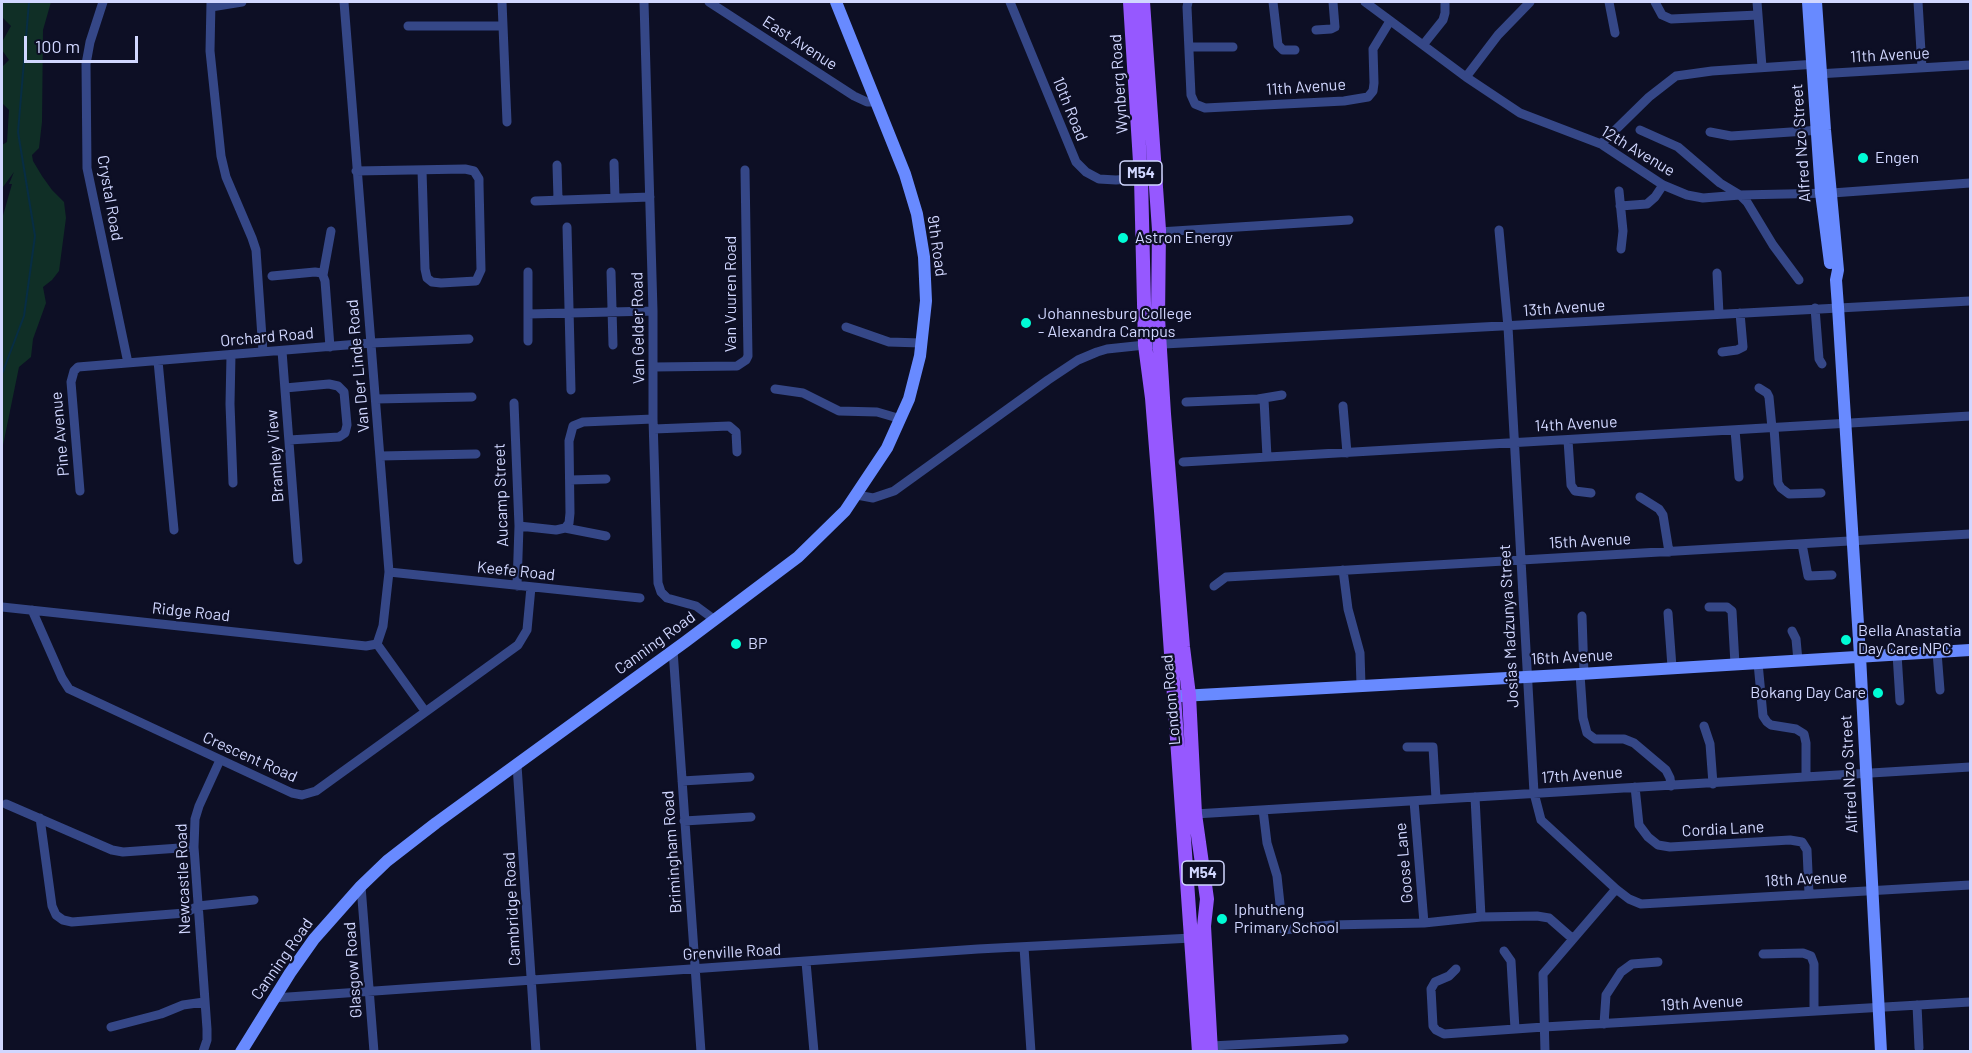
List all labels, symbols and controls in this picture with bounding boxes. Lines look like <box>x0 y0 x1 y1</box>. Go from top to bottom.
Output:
street label: East Avenue <box>759 12 841 74</box>
scale bar <box>27 24 141 62</box>
street label: Wynberg Road <box>1106 34 1132 134</box>
text: 100 m <box>35 35 80 57</box>
street label: 11th Avenue <box>1850 43 1930 67</box>
street label: 10th Road <box>1048 74 1092 144</box>
street label: 11th Avenue <box>1266 75 1346 99</box>
street label: Alfred Nzo Street <box>1787 83 1815 203</box>
street label: 12th Avenue <box>1598 121 1678 181</box>
place label: Engen <box>1875 148 1919 168</box>
marker: Engen <box>1856 151 1870 165</box>
street label: Crystal Road <box>93 154 127 242</box>
road number: M54 <box>1120 161 1162 185</box>
street label: 9th Road <box>923 214 951 278</box>
place label: Astron Energy <box>1135 228 1233 248</box>
marker: Astron Energy <box>1116 231 1130 245</box>
street label: Van Vuuren Road <box>721 236 741 352</box>
street label: Van Gelder Road <box>627 272 649 384</box>
street label: 13th Avenue <box>1522 296 1606 320</box>
street label: Van Der Linde Road <box>343 299 373 433</box>
place label: Johannesburg College - Alexandra Campus <box>1038 304 1192 342</box>
marker: Johannesburg College - Alexandra Campus <box>1019 316 1033 330</box>
street label: Orchard Road <box>219 323 315 351</box>
street label: Pine Avenue <box>47 391 73 477</box>
street label: Bramley View <box>262 409 288 503</box>
street label: 14th Avenue <box>1534 412 1618 436</box>
street label: Aucamp Street <box>490 443 512 547</box>
street label: 15th Avenue <box>1548 529 1632 553</box>
street label: Josias Madzunya Street <box>1495 544 1523 708</box>
street label: Keefe Road <box>476 557 556 585</box>
street label: Ridge Road <box>151 598 231 626</box>
street label: Canning Road <box>611 607 699 679</box>
place label: Bella Anastatia Day Care NPC <box>1858 621 1962 659</box>
marker: Bella Anastatia Day Care NPC <box>1839 633 1853 647</box>
place label: BP <box>748 634 768 654</box>
marker: BP <box>729 637 743 651</box>
street label: 16th Avenue <box>1530 645 1614 669</box>
street label: London Road <box>1157 654 1185 746</box>
place label: Bokang Day Care <box>1750 683 1866 703</box>
marker: Bokang Day Care <box>1871 686 1885 700</box>
street label: Alfred Nzo Street <box>1836 714 1862 834</box>
street label: Crescent Road <box>200 728 300 786</box>
street label: 17th Avenue <box>1541 763 1623 787</box>
street label: Brimingham Road <box>658 790 686 914</box>
street label: Cordia Lane <box>1681 817 1765 841</box>
street label: Goose Lane <box>1391 822 1417 904</box>
street label: Newcastle Road <box>171 823 195 935</box>
street label: Cambridge Road <box>499 852 525 966</box>
road number: M54 <box>1182 861 1224 885</box>
street label: 18th Avenue <box>1764 867 1848 891</box>
place label: Iphutheng Primary School <box>1234 900 1339 938</box>
marker: Iphutheng Primary School <box>1215 912 1229 926</box>
street label: Canning Road <box>247 915 317 1003</box>
street label: Glasgow Road <box>340 921 366 1019</box>
street label: Grenville Road <box>682 940 782 964</box>
street label: 19th Avenue <box>1660 991 1744 1015</box>

